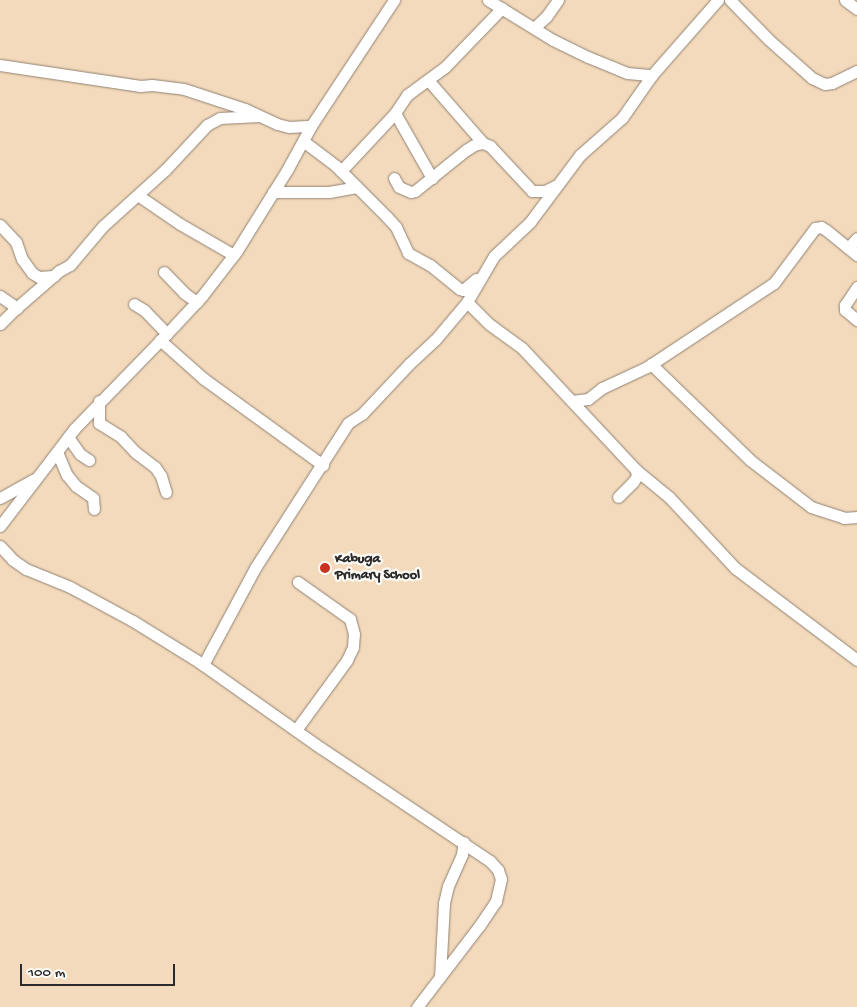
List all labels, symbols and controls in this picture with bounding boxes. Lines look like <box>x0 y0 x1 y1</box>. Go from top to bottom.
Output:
place label: Kabuga Primary School <box>335 552 420 584</box>
marker: Kabuga Primary School <box>319 562 331 574</box>
scale bar <box>22 954 178 986</box>
text: 100 m <box>28 964 65 982</box>

